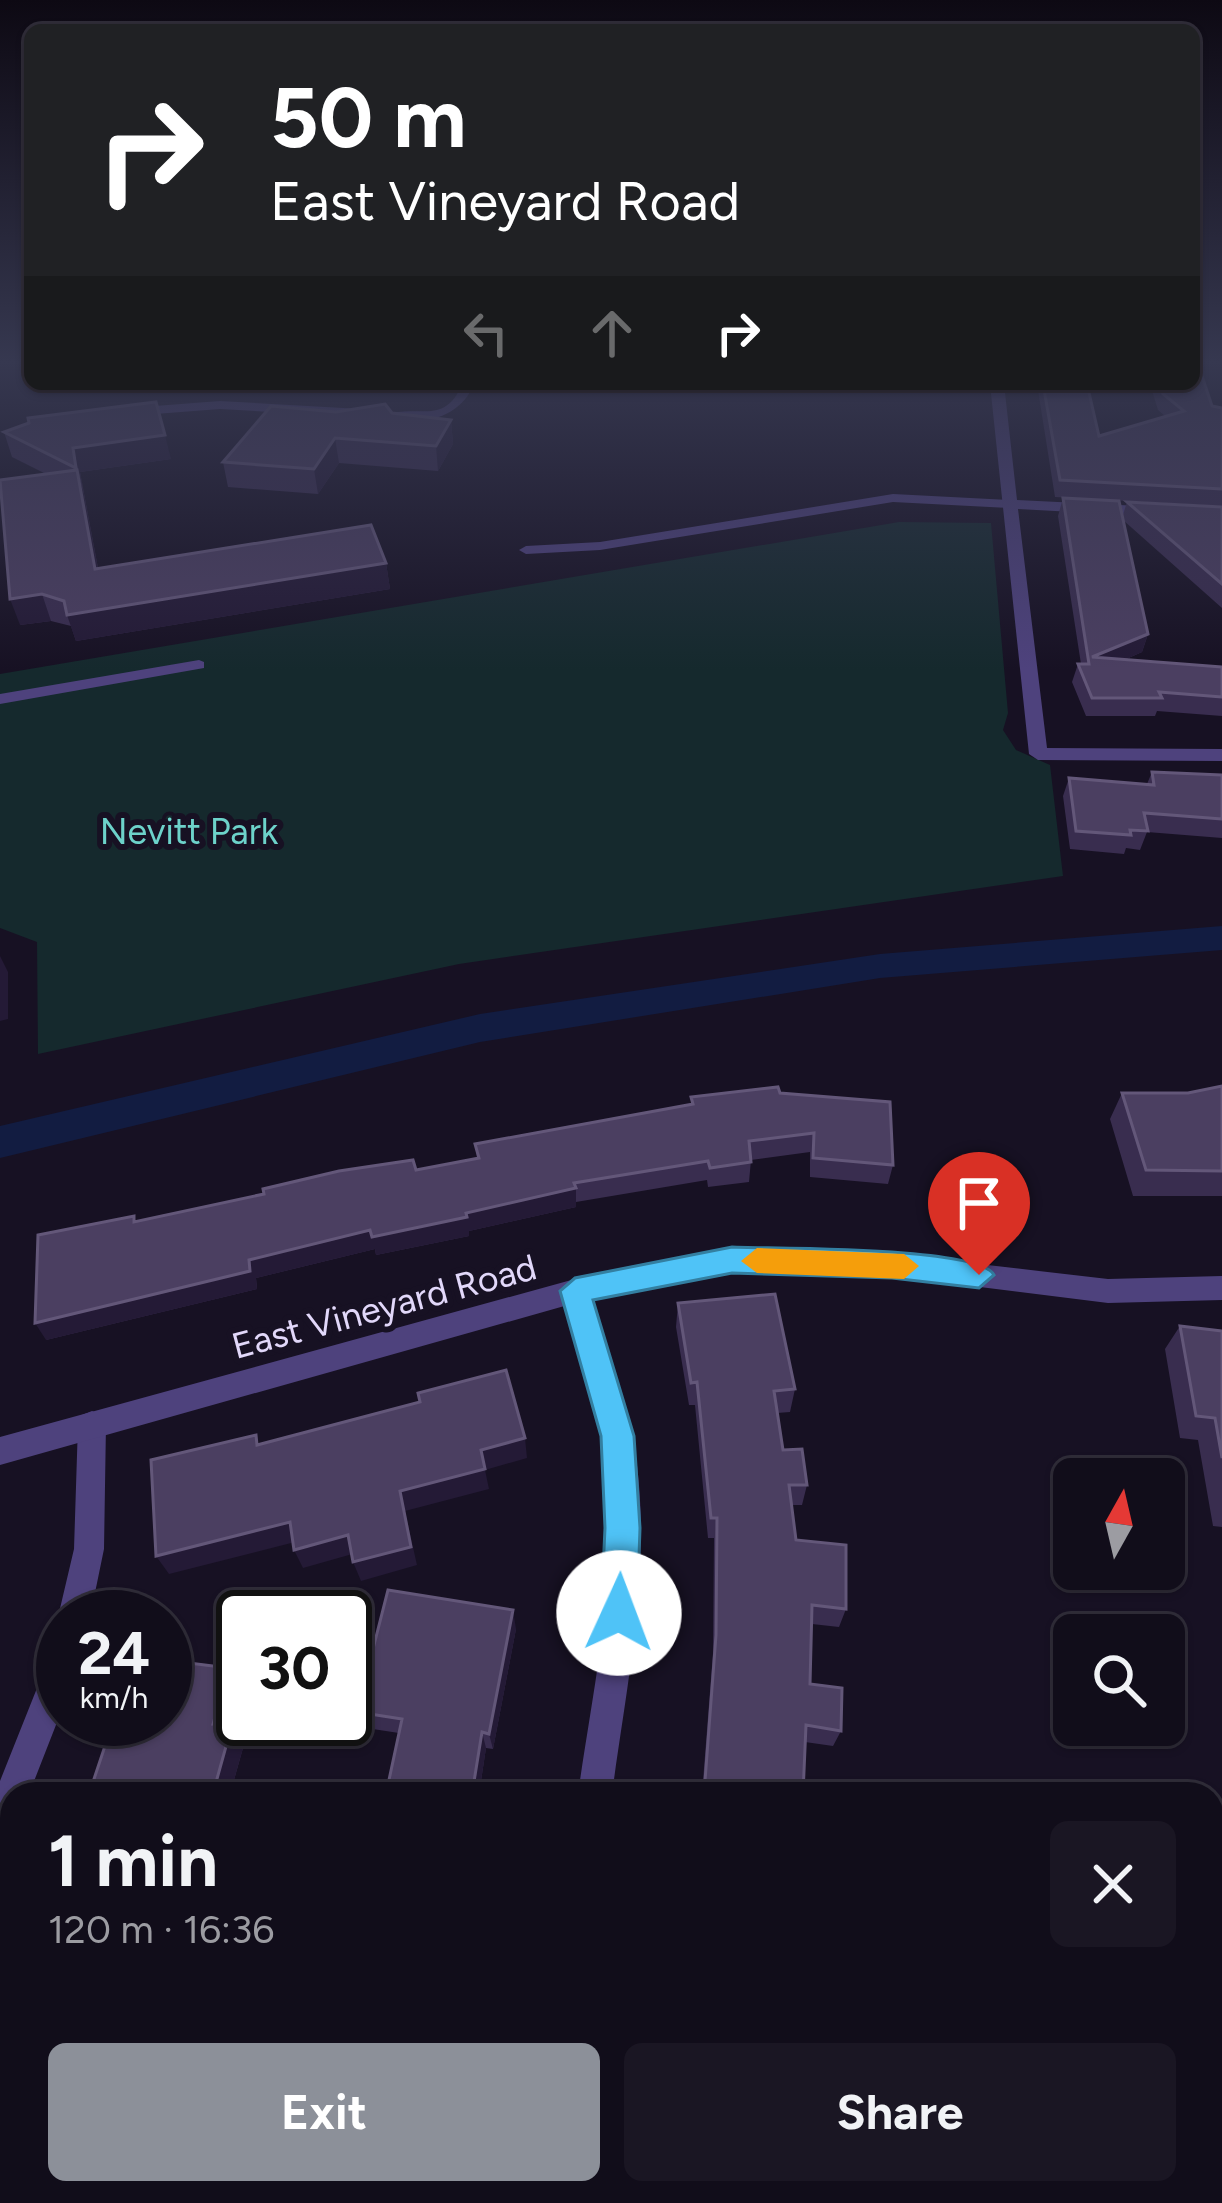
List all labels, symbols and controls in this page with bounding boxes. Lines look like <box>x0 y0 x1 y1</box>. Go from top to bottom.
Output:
text: 50 m <box>270 67 466 168</box>
icon: right <box>72 72 228 228</box>
text: East Vineyard Road <box>270 169 740 234</box>
icon: left <box>453 300 519 366</box>
icon: ahead <box>579 300 645 366</box>
icon: right <box>705 300 771 366</box>
park label: Nevitt Park <box>100 810 279 853</box>
pin <box>928 1152 1030 1275</box>
icon: arrive <box>946 1170 1012 1236</box>
street label: East Vineyard Road <box>227 1245 541 1368</box>
north arrow <box>1053 1458 1185 1590</box>
map controls <box>1053 1458 1185 1746</box>
position arrow <box>556 1550 682 1676</box>
speed limit sign: 30 <box>216 1590 372 1746</box>
button: search <box>1053 1614 1185 1746</box>
text: 24 <box>78 1617 150 1689</box>
text: km/h <box>80 1679 148 1716</box>
text: 1 min <box>48 1818 218 1904</box>
button: close <box>1050 1821 1176 1947</box>
text: 120 m · 16:36 <box>48 1906 274 1953</box>
button: Exit <box>48 2043 600 2181</box>
button: Share <box>624 2043 1176 2181</box>

